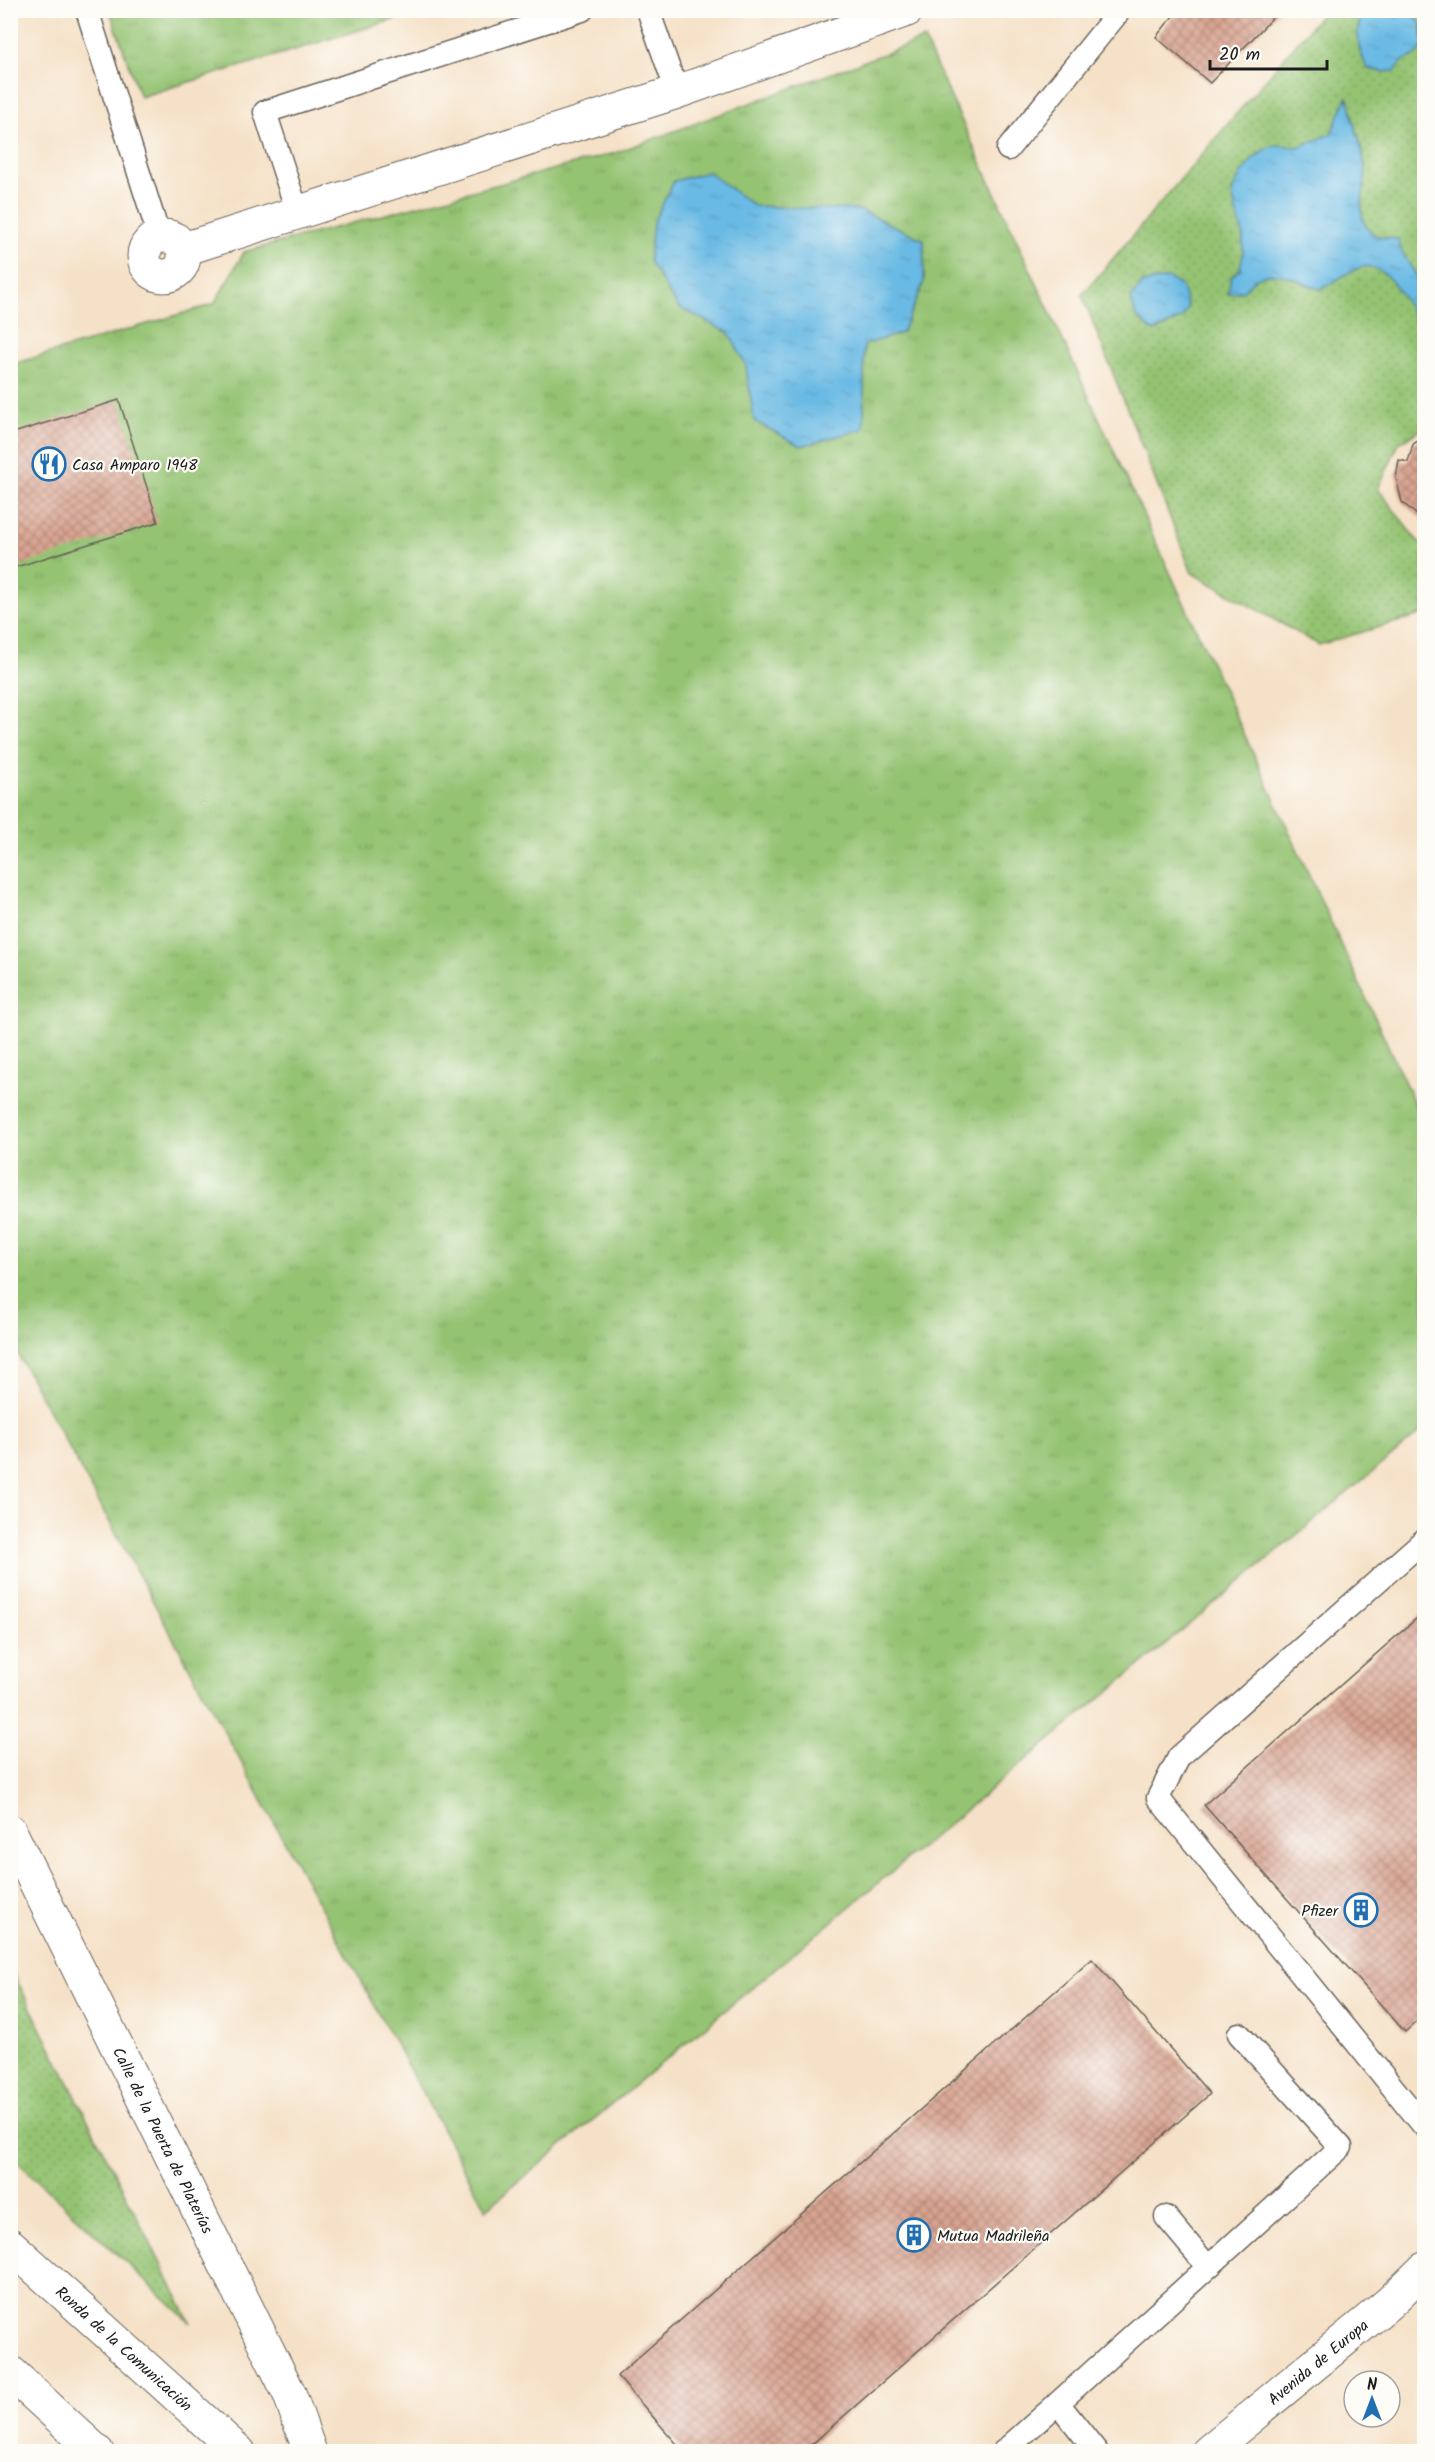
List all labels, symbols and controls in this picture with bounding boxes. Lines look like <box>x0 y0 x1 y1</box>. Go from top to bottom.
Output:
scale bar <box>1210 33 1327 71</box>
text: 20 m <box>1219 41 1260 70</box>
restaurant icon: Casa Amparo 1948 <box>31 446 67 482</box>
place label: Casa Amparo 1948 <box>72 453 198 478</box>
building icon: Pfizer <box>1343 1892 1379 1928</box>
place label: Pfizer <box>1301 1899 1340 1924</box>
street label: Calle de la Puerta de Platerías <box>105 2043 219 2239</box>
building icon: Mutua Madrileña <box>896 2217 932 2253</box>
place label: Mutua Madrileña <box>937 2224 1049 2249</box>
street label: Ronda de la Comunicación <box>49 2281 197 2418</box>
street label: Avenida de Europa <box>1263 2314 1375 2412</box>
north arrow <box>1342 2369 1402 2429</box>
text: N <box>1367 2373 1377 2398</box>

